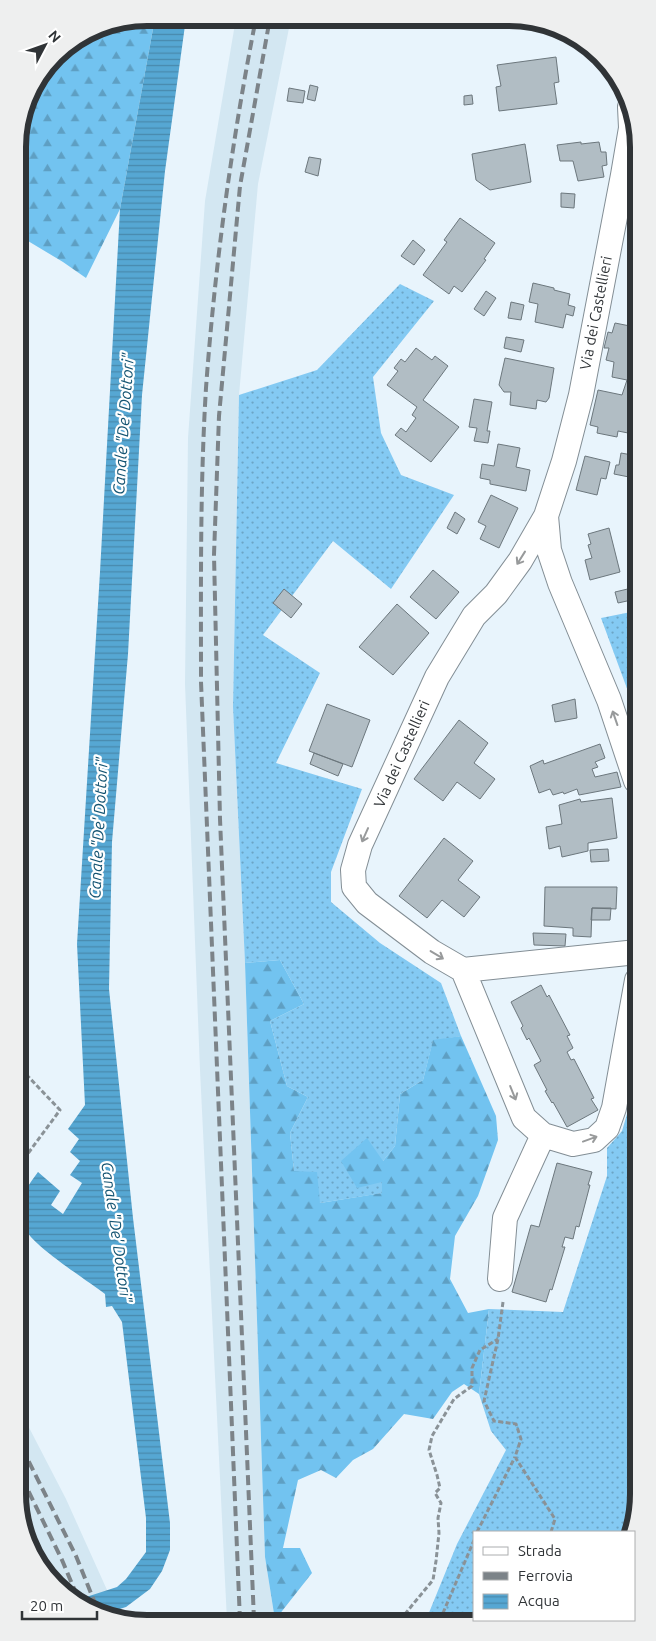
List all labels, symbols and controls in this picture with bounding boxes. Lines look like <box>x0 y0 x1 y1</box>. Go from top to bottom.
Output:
north arrow <box>20 20 70 70</box>
text: N <box>45 27 64 46</box>
street label: Via dei Castellieri <box>576 255 615 371</box>
water label: Canale "De' Dottori" <box>109 352 137 495</box>
one-way arrow <box>516 550 526 564</box>
street label: Via dei Castellieri <box>370 698 433 810</box>
one-way arrow <box>610 710 619 726</box>
water label: Canale "De' Dottori" <box>85 756 111 899</box>
one-way arrow <box>360 827 370 842</box>
one-way arrow <box>429 951 443 961</box>
one-way arrow <box>508 1085 518 1100</box>
one-way arrow <box>582 1134 597 1143</box>
water label: Canale "De' Dottori" <box>98 1161 136 1304</box>
legend <box>473 1531 636 1621</box>
text: Strada <box>518 1542 562 1559</box>
text: Ferrovia <box>518 1567 573 1584</box>
scale bar <box>22 1588 98 1620</box>
text: Acqua <box>518 1592 560 1609</box>
text: 20 m <box>30 1597 63 1614</box>

